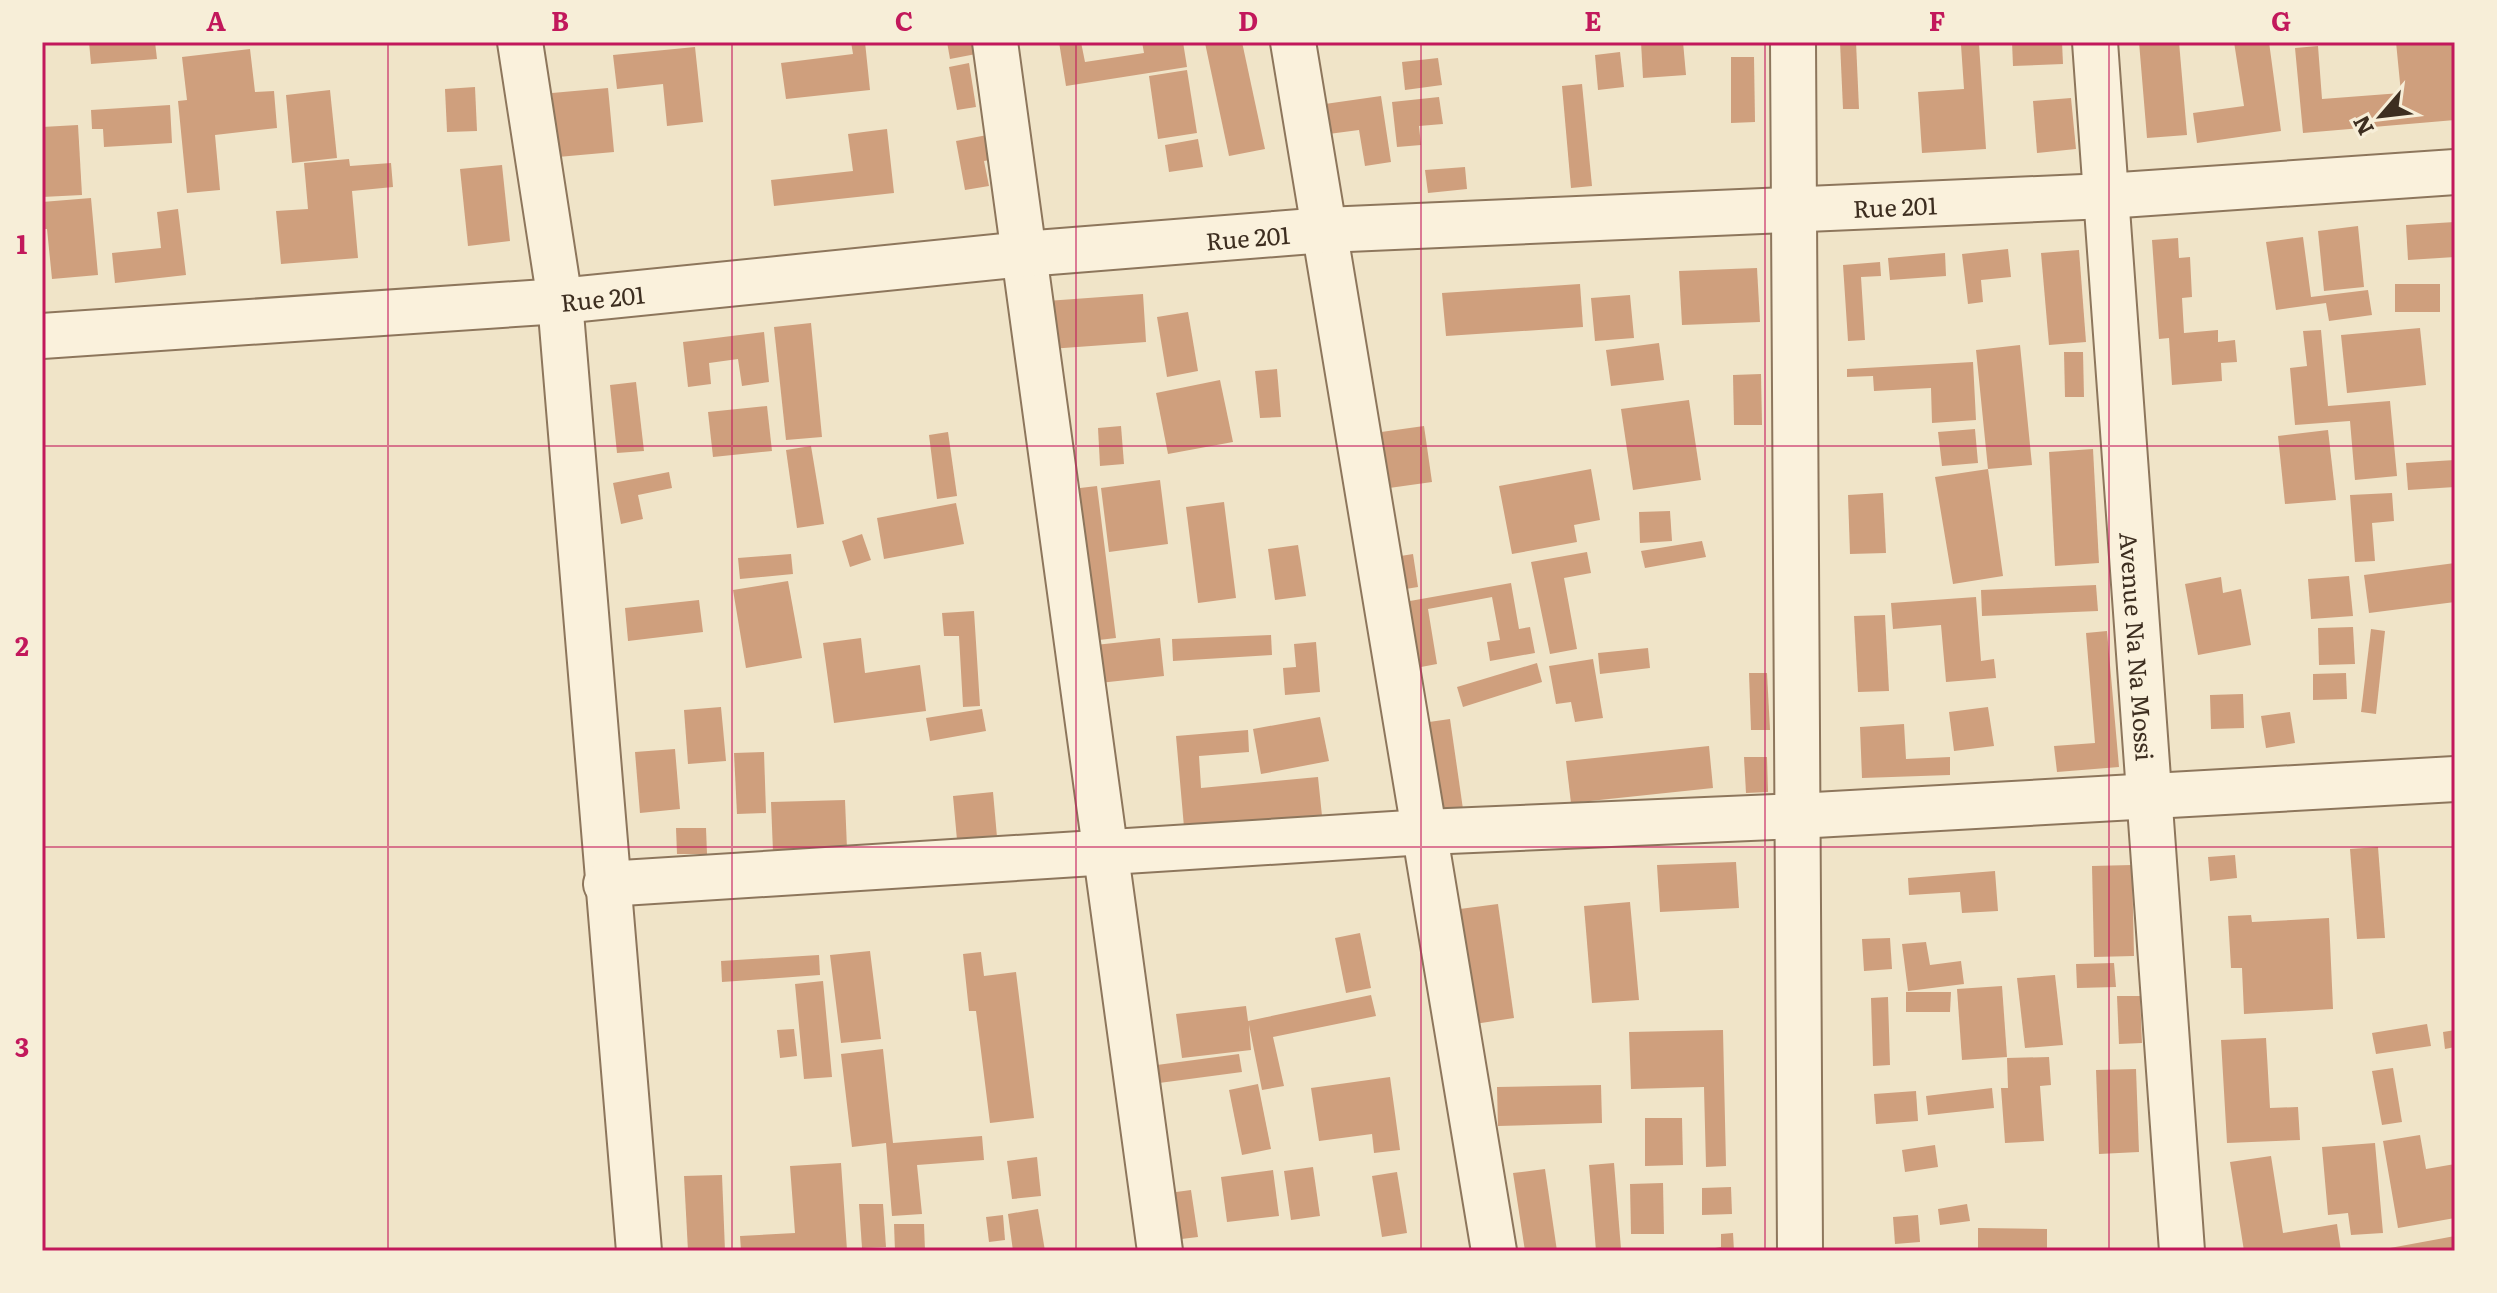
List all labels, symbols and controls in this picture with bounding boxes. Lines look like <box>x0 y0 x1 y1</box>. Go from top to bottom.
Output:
text: A <box>206 0 226 39</box>
text: B <box>551 0 569 39</box>
text: C <box>895 0 913 39</box>
text: D <box>1238 0 1258 39</box>
text: E <box>1584 0 1602 39</box>
text: F <box>1929 0 1945 39</box>
text: G <box>2271 0 2291 39</box>
north arrow <box>2341 76 2421 156</box>
text: N <box>2343 110 2381 142</box>
street label: Rue 201 <box>1852 186 1938 225</box>
street label: Rue 201 <box>1204 215 1292 257</box>
text: 1 <box>17 223 28 262</box>
street label: Rue 201 <box>559 275 647 318</box>
street label: Avenue Na Na Mossi <box>2113 531 2164 762</box>
text: 2 <box>15 625 29 664</box>
text: 3 <box>15 1026 29 1065</box>

